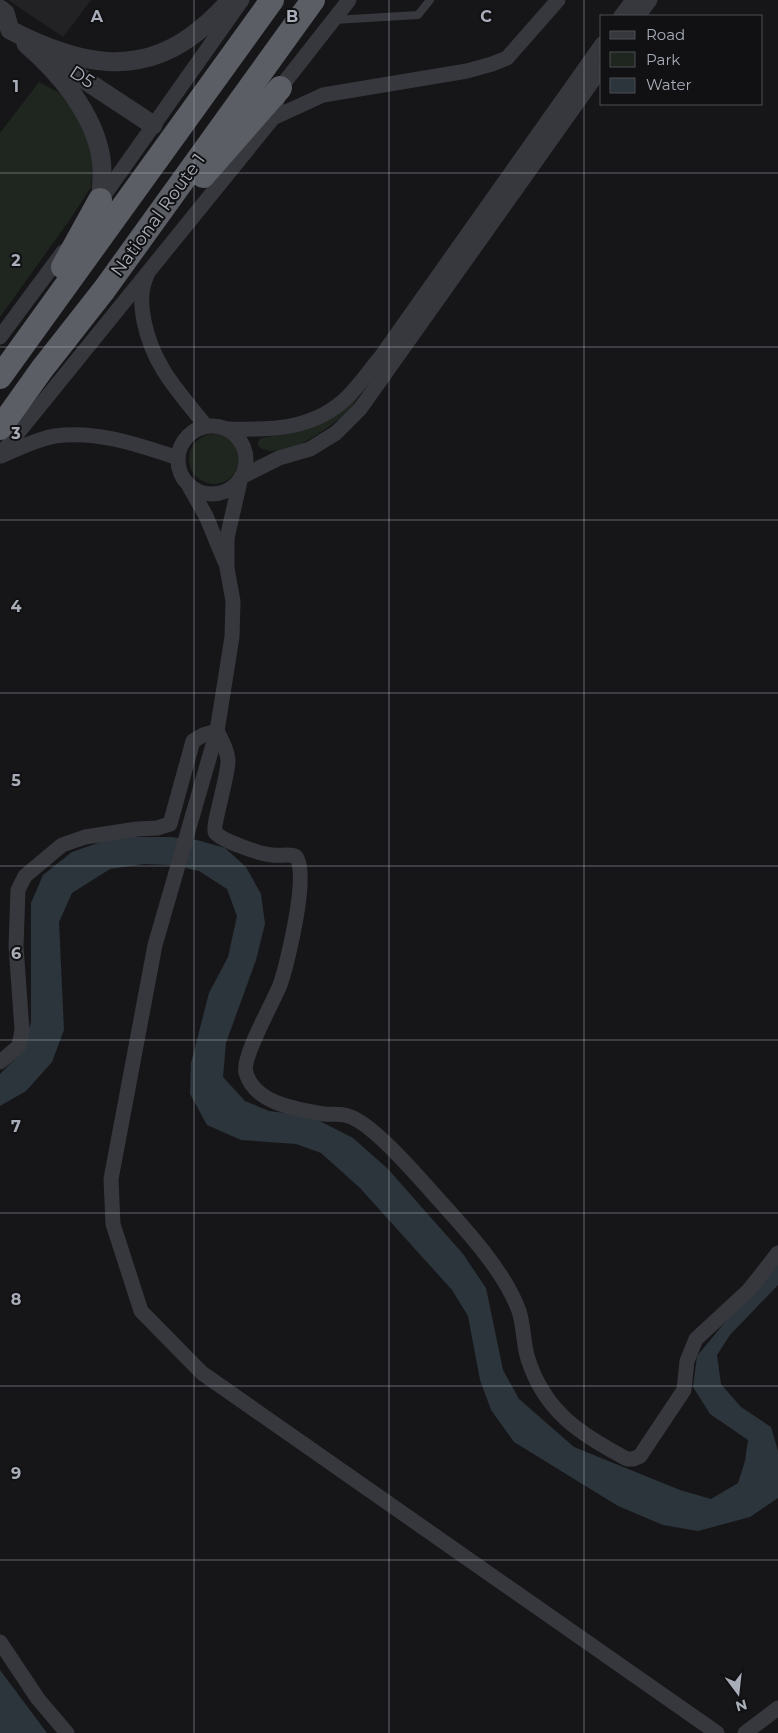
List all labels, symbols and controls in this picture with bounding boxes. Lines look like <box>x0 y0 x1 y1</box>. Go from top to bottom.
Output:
text: A <box>90 7 104 26</box>
text: B <box>286 7 298 26</box>
text: C <box>480 7 492 26</box>
legend <box>600 15 763 105</box>
text: Road <box>646 25 685 44</box>
text: Park <box>646 50 680 69</box>
street label: D5 <box>65 61 99 93</box>
text: Water <box>646 75 692 94</box>
text: 1 <box>13 77 19 96</box>
street label: National Route 1 <box>106 149 210 281</box>
text: 2 <box>11 251 21 270</box>
text: 3 <box>10 424 21 443</box>
text: 4 <box>10 597 22 616</box>
text: 5 <box>11 771 21 790</box>
text: 6 <box>11 944 21 963</box>
text: 7 <box>11 1117 21 1136</box>
text: 8 <box>11 1290 21 1309</box>
text: 9 <box>11 1464 21 1483</box>
north arrow <box>713 1668 763 1718</box>
text: N <box>734 1695 749 1716</box>

